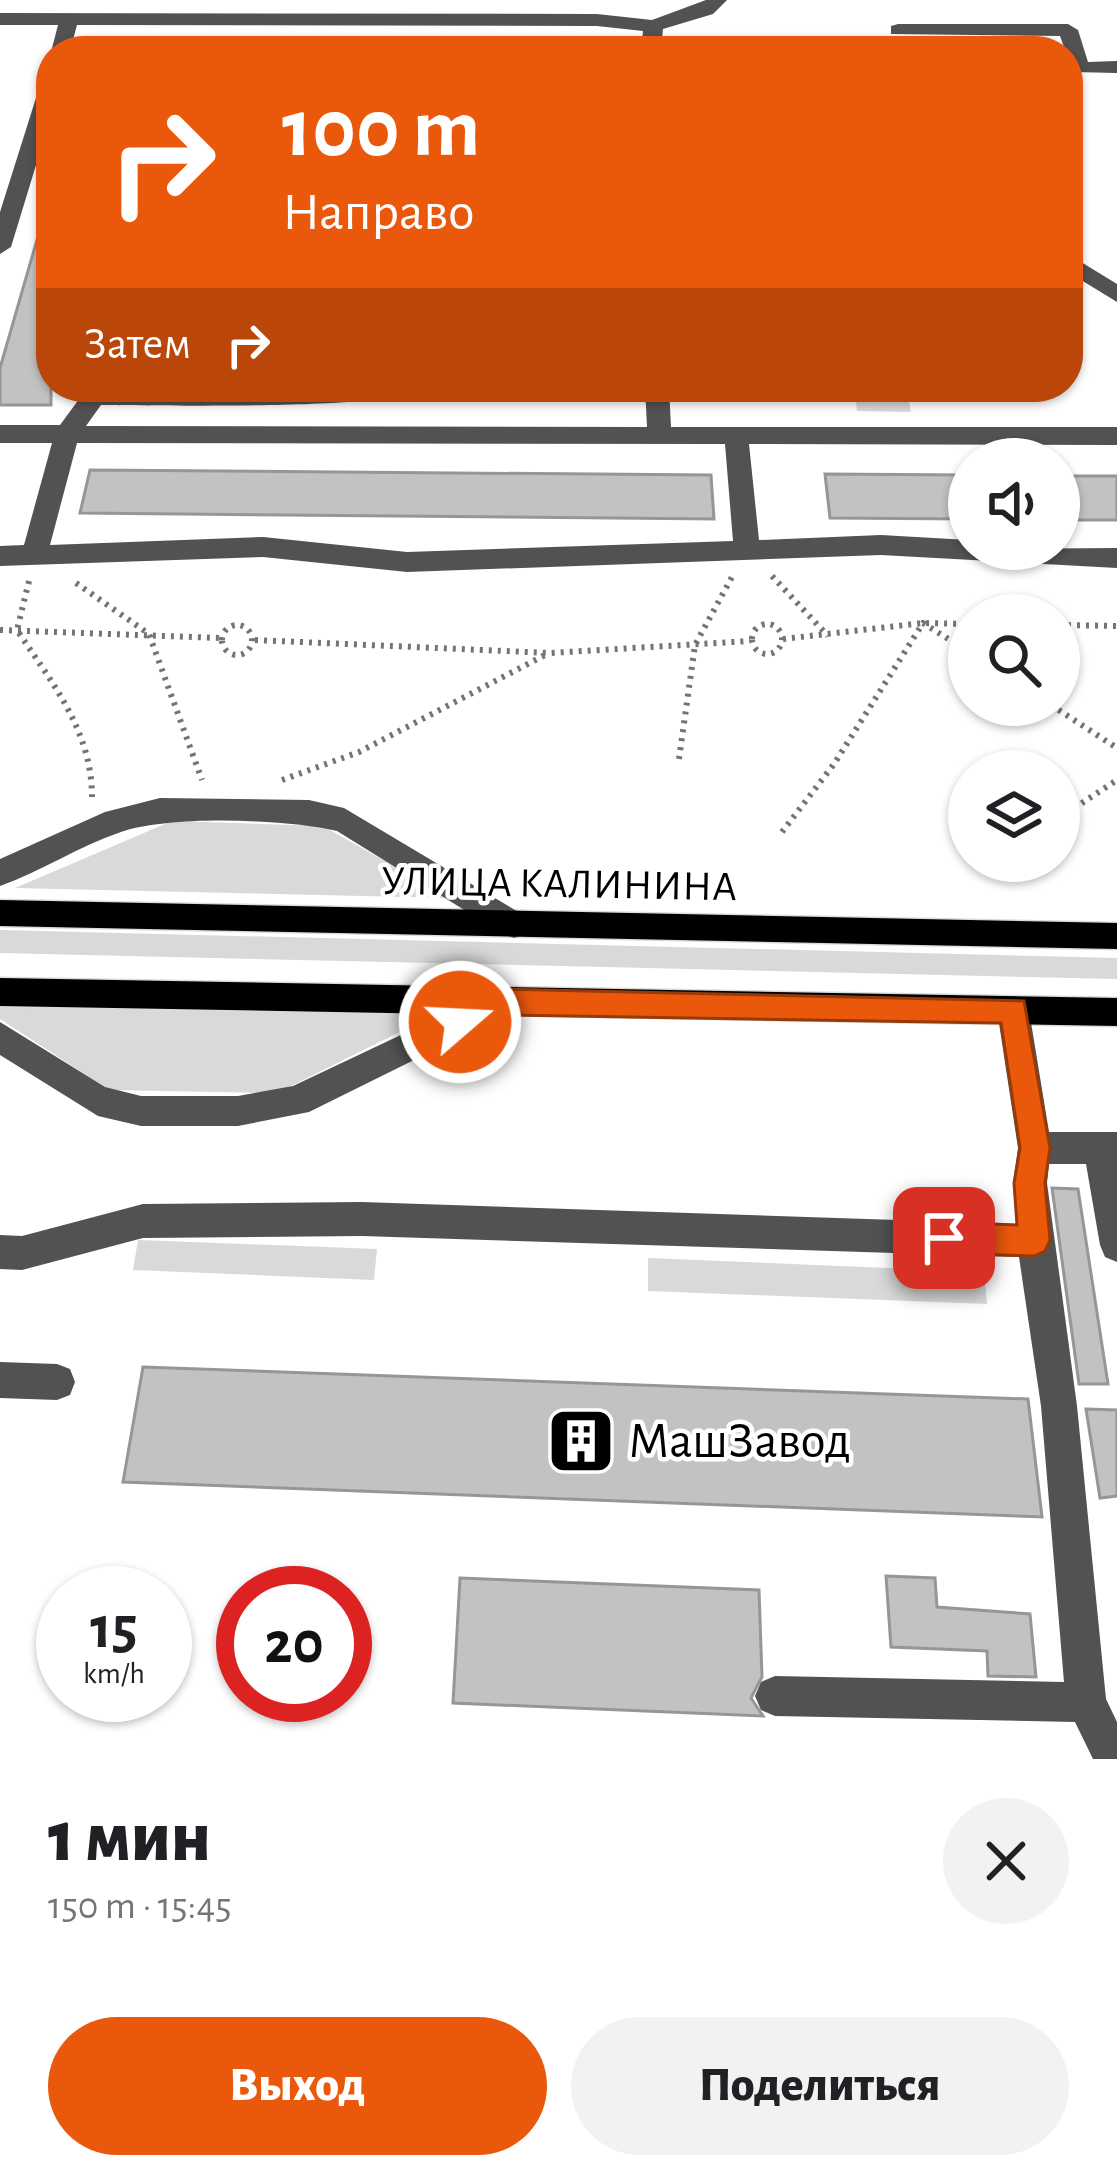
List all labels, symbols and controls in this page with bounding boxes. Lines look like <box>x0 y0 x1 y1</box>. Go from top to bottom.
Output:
icon: right <box>84 84 240 240</box>
text: 100 m <box>282 88 480 172</box>
text: Направо <box>282 186 474 240</box>
icon: right <box>215 312 281 378</box>
text: Затем <box>84 322 191 367</box>
map controls <box>948 438 1080 882</box>
button: sound <box>948 438 1080 570</box>
button: search <box>948 594 1080 726</box>
button: layers <box>948 750 1080 882</box>
street label: УЛИЦА КАЛИНИНА <box>381 860 737 908</box>
position arrow <box>397 959 523 1085</box>
pin <box>893 1187 995 1289</box>
icon: arrive <box>911 1205 977 1271</box>
building icon: МашЗавод <box>546 1406 616 1476</box>
place label: МашЗавод <box>628 1416 851 1467</box>
speed limit sign: 20 <box>216 1566 372 1722</box>
text: 15 <box>90 1599 138 1659</box>
text: km/h <box>83 1659 145 1689</box>
button: close <box>943 1798 1069 1924</box>
text: 1 мин <box>48 1802 211 1874</box>
text: 150 m · 15:45 <box>48 1887 231 1926</box>
button: Выход <box>48 2017 547 2155</box>
button: Поделиться <box>571 2017 1069 2155</box>

